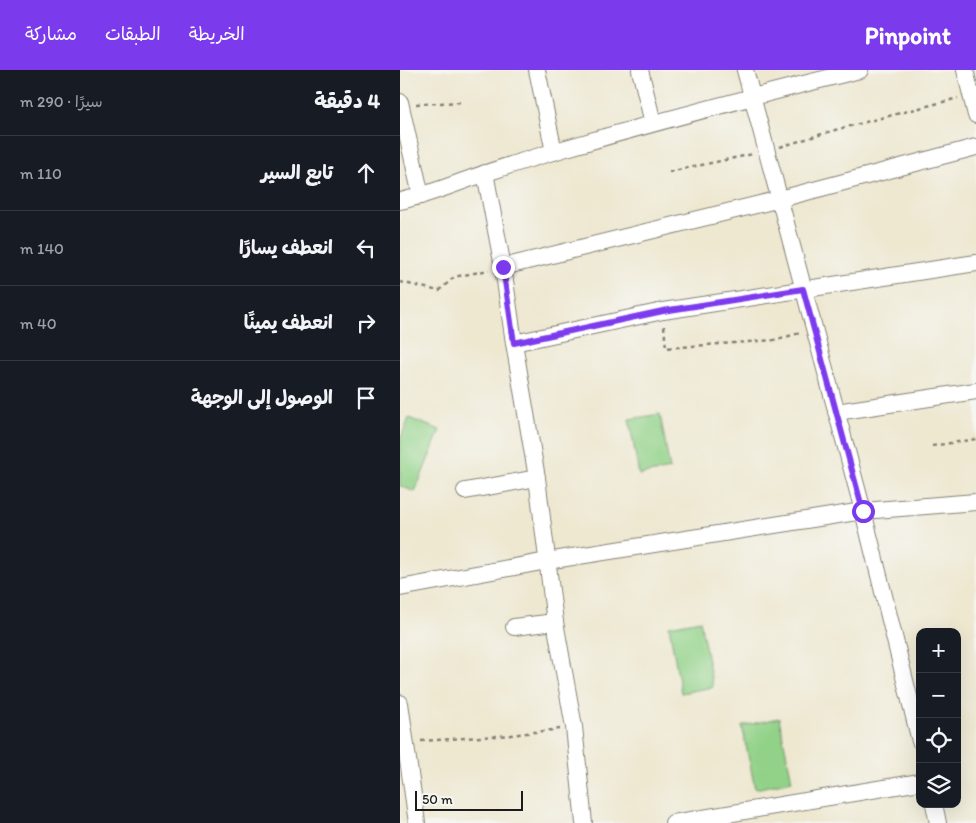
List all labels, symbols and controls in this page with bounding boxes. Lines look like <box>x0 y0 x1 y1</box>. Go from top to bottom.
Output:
text: Pinpoint <box>865 21 951 50</box>
text: مشاركة <box>25 23 77 45</box>
text: الطبقات <box>105 23 161 45</box>
text: الخريطة <box>189 23 245 45</box>
text: 4 دقيقة <box>314 88 380 113</box>
text: سيرًا · 290 m <box>20 92 103 111</box>
icon: ahead <box>352 159 380 187</box>
text: تابع السير <box>261 161 333 184</box>
text: 110 m <box>20 164 62 183</box>
icon: left <box>352 234 380 262</box>
text: انعطف يسارًا <box>239 236 333 259</box>
text: 140 m <box>20 239 64 258</box>
route end <box>492 256 515 279</box>
icon: right <box>352 309 380 337</box>
text: انعطف يمينًا <box>244 311 333 334</box>
text: 40 m <box>20 314 57 333</box>
icon: arrive <box>352 384 380 412</box>
text: الوصول إلى الوجهة <box>191 386 333 409</box>
route start <box>852 500 875 523</box>
map controls <box>916 628 961 808</box>
button: + <box>916 628 961 673</box>
button: − <box>916 673 961 718</box>
button: locate <box>916 718 961 763</box>
button: layers <box>916 763 961 808</box>
scale bar <box>415 788 522 811</box>
text: 50 m <box>422 791 453 808</box>

